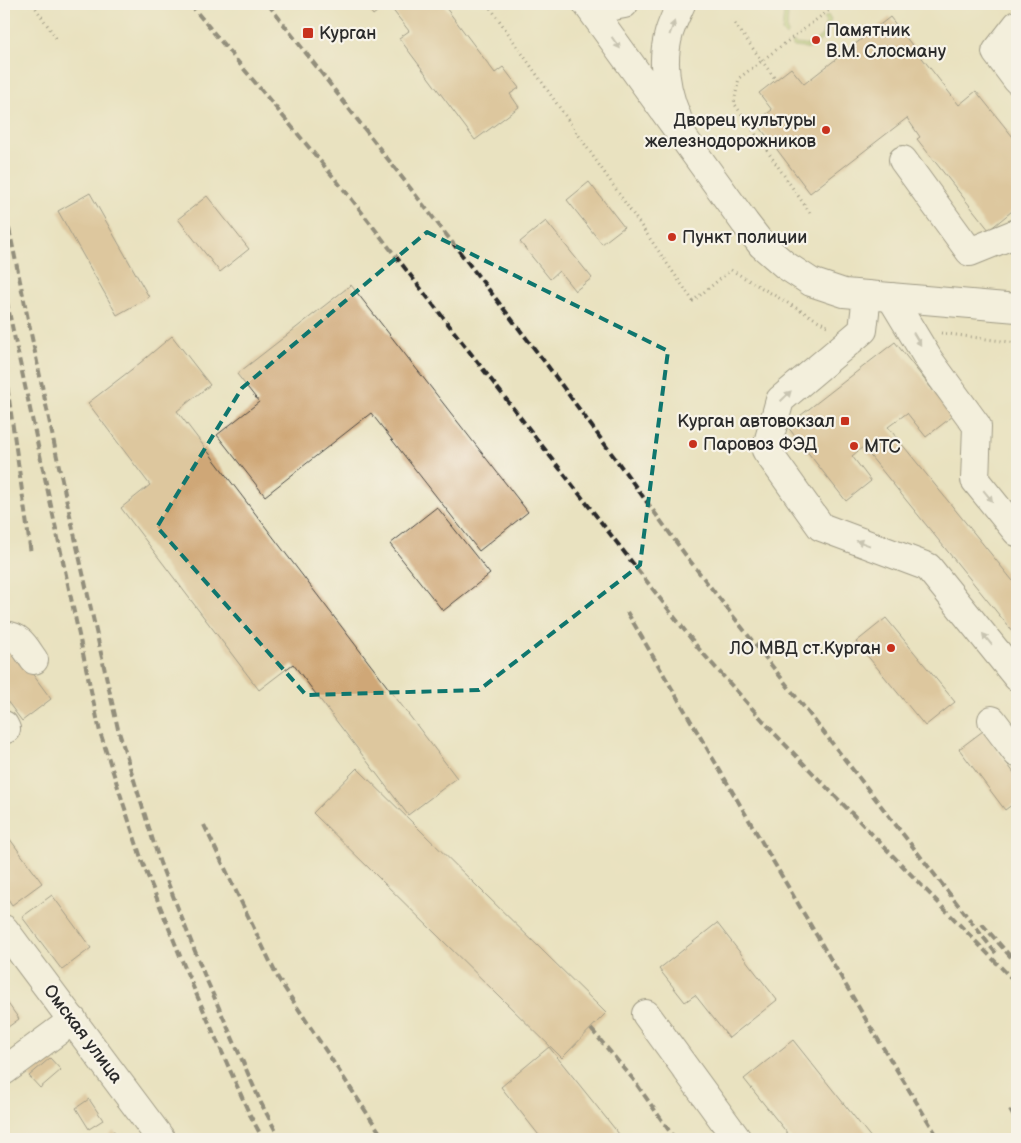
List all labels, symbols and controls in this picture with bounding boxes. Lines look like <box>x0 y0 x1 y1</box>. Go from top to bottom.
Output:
one-way arrow <box>668 20 676 35</box>
place label: Памятник В.М. Слосману <box>826 20 947 62</box>
place label: Курган <box>319 23 376 44</box>
marker: Курган <box>301 26 315 40</box>
marker: Памятник В.М. Слосману <box>810 34 822 46</box>
one-way arrow <box>610 36 621 49</box>
place label: Дворец культуры железнодорожников <box>645 110 817 152</box>
marker: Дворец культуры железнодорожников <box>820 124 832 136</box>
place label: Пункт полиции <box>682 227 807 248</box>
marker: Пункт полиции <box>666 231 678 243</box>
one-way arrow <box>912 333 921 346</box>
one-way arrow <box>779 390 791 402</box>
place label: Курган автовокзал <box>677 411 835 432</box>
marker: Курган автовокзал <box>839 415 851 427</box>
place label: Паровоз ФЭД <box>703 434 817 455</box>
place label: МТС <box>864 436 901 457</box>
marker: Паровоз ФЭД <box>687 438 699 450</box>
marker: МТС <box>848 440 860 452</box>
one-way arrow <box>982 489 993 502</box>
one-way arrow <box>856 538 870 546</box>
one-way arrow <box>981 633 992 646</box>
place label: ЛО МВД ст.Курган <box>729 638 881 659</box>
marker: ЛО МВД ст.Курган <box>885 642 897 654</box>
street label: Омская улица <box>39 980 127 1088</box>

